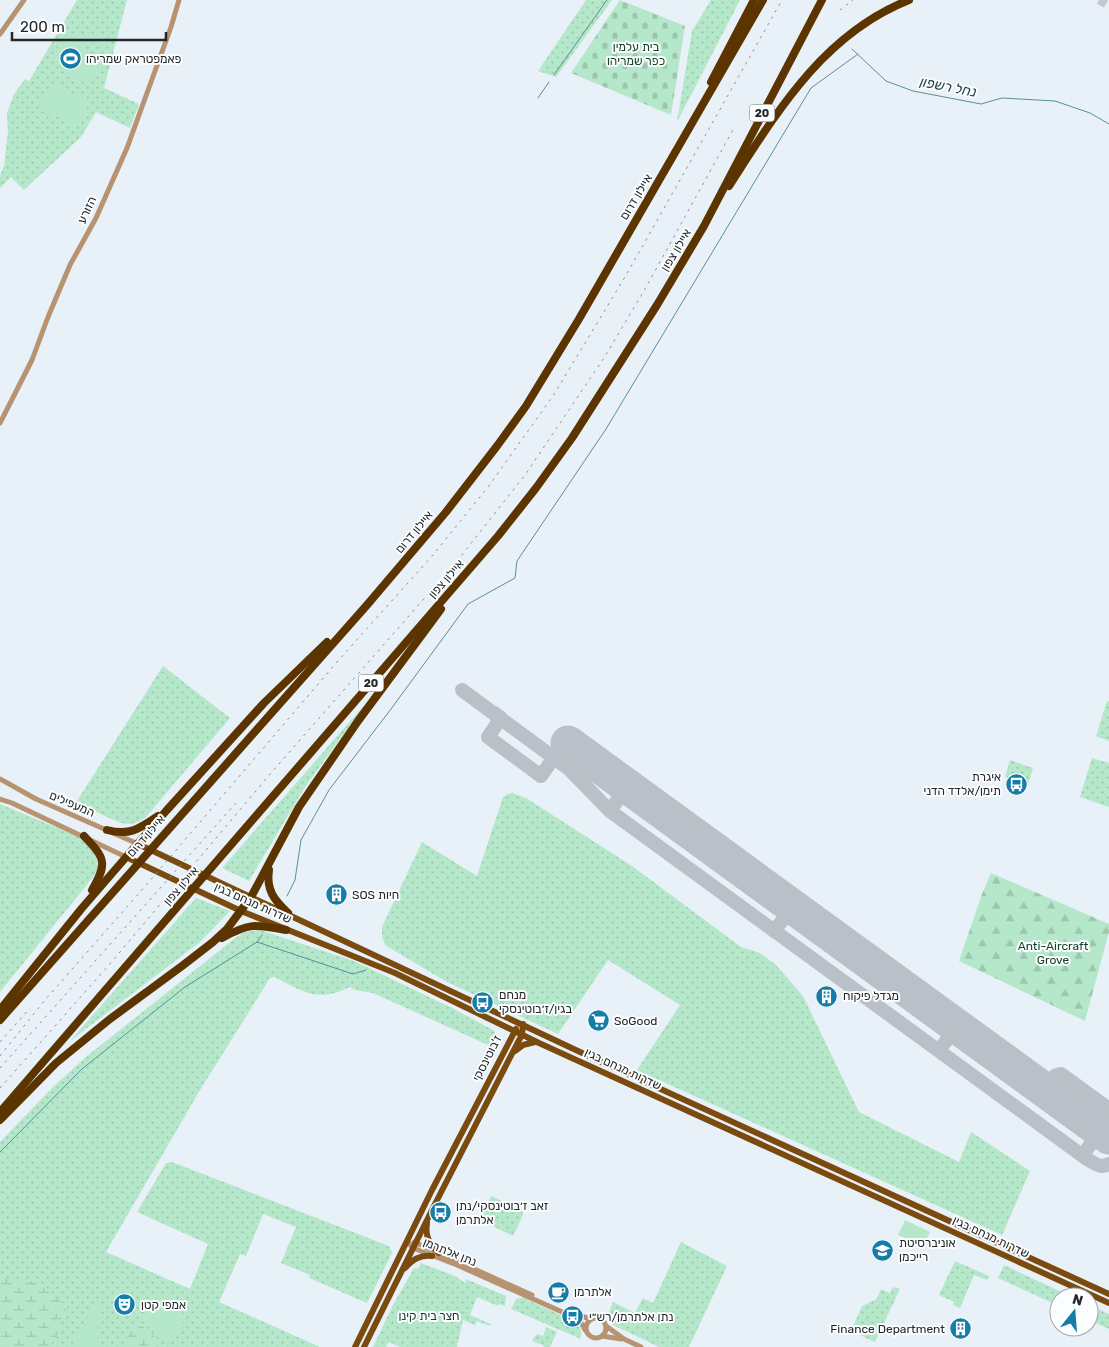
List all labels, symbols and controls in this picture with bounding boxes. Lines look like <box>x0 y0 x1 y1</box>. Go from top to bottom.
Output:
scale bar <box>12 10 166 42</box>
text: 200 m <box>20 18 65 36</box>
park label: בית עלמין כפר שמריהו <box>607 40 665 68</box>
sports icon: פאמפטראק שמריהו <box>58 47 82 71</box>
place label: פאמפטראק שמריהו <box>86 52 182 66</box>
water label: נחל רשפון <box>918 73 978 101</box>
road number: 20 <box>750 105 774 122</box>
street label: איילון דרום <box>617 172 655 222</box>
street label: הזורע <box>75 194 99 226</box>
street label: איילון צפון <box>658 226 694 274</box>
street label: איילון דרום <box>392 508 436 556</box>
street label: איילון צפון <box>425 557 467 601</box>
road number: 20 <box>358 674 384 691</box>
place label: איגרת תימן/אלדד הדני <box>923 770 1001 798</box>
bus stop icon: איגרת תימן/אלדד הדני <box>1005 772 1029 796</box>
street label: המעפילים <box>47 788 97 820</box>
street label: איילון דרום <box>124 812 168 860</box>
street label: איילון צפון <box>160 864 202 908</box>
street label: שדרות מנחם בגין <box>212 880 294 926</box>
building icon: SOS חיות <box>324 883 348 907</box>
place label: SOS חיות <box>352 888 399 902</box>
park label: Anti-Aircraft Grove <box>1018 939 1089 967</box>
building icon: מגדל פיקוח <box>815 984 839 1008</box>
place label: מנחם בגין/ז׳בוטינסקי <box>499 988 572 1016</box>
place label: מגדל פיקוח <box>843 989 899 1003</box>
bus stop icon: מנחם בגין/ז׳בוטינסקי <box>471 990 495 1014</box>
supermarket icon: SoGood <box>586 1009 610 1033</box>
place label: SoGood <box>614 1014 657 1028</box>
street label: ז'בוטינסקי <box>469 1032 505 1083</box>
street label: שדרות מנחם בגין <box>582 1045 664 1093</box>
place label: זאב ז׳בוטינסקי/נתן אלתרמן <box>456 1199 549 1227</box>
bus stop icon: זאב ז׳בוטינסקי/נתן אלתרמן <box>428 1201 452 1225</box>
street label: שדרות מנחם בגין <box>950 1213 1032 1261</box>
street label: נתן אלתרמן <box>421 1235 479 1269</box>
place label: אוניברסיטת רייכמן <box>899 1236 956 1264</box>
school or university icon: אוניברסיטת רייכמן <box>871 1238 895 1262</box>
cafe icon: אלתרמן <box>546 1280 570 1304</box>
place label: אלתרמן <box>574 1285 612 1299</box>
north arrow <box>1049 1287 1099 1337</box>
text: N <box>1070 1290 1085 1310</box>
theatre icon: אמפי קטן <box>113 1293 137 1317</box>
place label: אמפי קטן <box>141 1298 186 1312</box>
bus stop icon: נתן אלתרמן/רש״י <box>561 1305 585 1329</box>
park label: חצר בית קינן <box>398 1309 460 1323</box>
place label: נתן אלתרמן/רש״י <box>589 1310 673 1324</box>
building icon: Finance Department <box>949 1317 973 1341</box>
place label: Finance Department <box>830 1322 945 1336</box>

